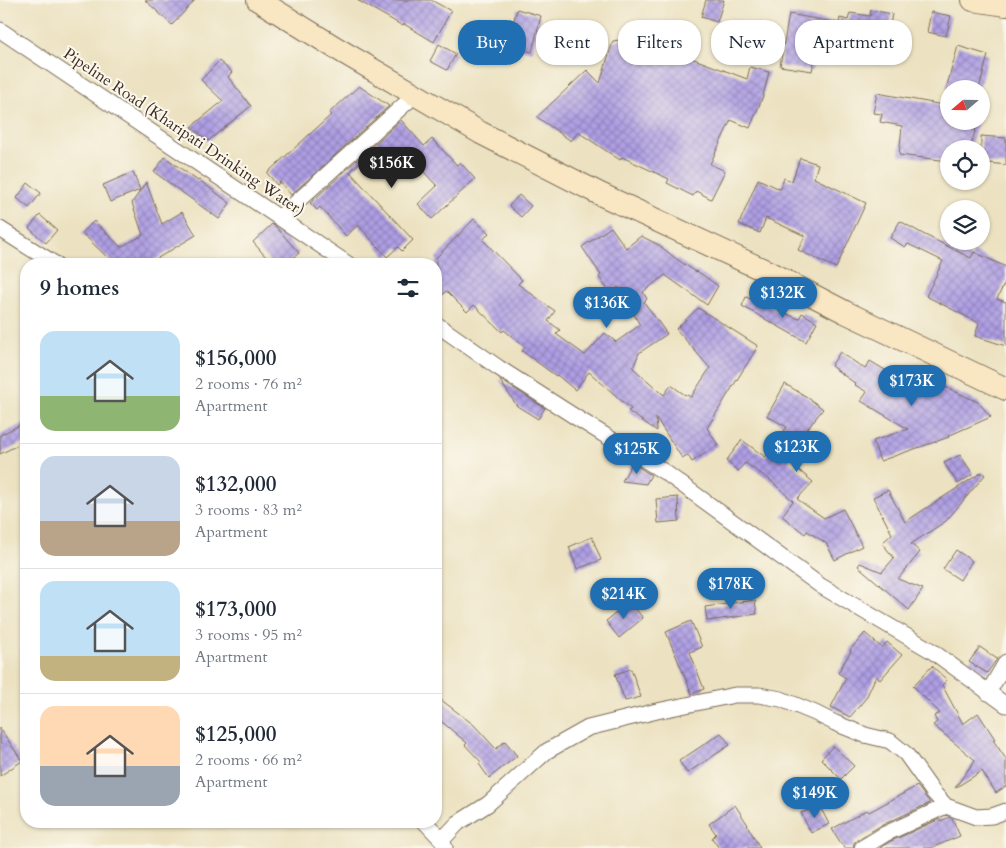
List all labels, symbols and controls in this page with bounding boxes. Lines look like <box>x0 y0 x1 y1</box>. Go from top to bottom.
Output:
chip: Buy <box>458 20 526 65</box>
chip: Rent <box>536 20 608 65</box>
chip: Filters <box>618 20 701 65</box>
chip: New <box>711 20 785 65</box>
chip: Apartment <box>795 20 912 65</box>
street label: Pipeline Road (Kharipati Drinking Water) <box>59 43 309 221</box>
north arrow <box>940 80 990 130</box>
map controls <box>940 80 990 250</box>
button: locate <box>940 140 990 190</box>
pin: $156K <box>357 146 427 189</box>
text: $156K <box>369 152 415 174</box>
button: layers <box>940 200 990 250</box>
text: 9 homes <box>40 274 119 303</box>
icon: filters <box>394 274 422 302</box>
pin: $132K <box>748 276 818 319</box>
text: $132K <box>760 282 806 304</box>
pin: $136K <box>572 286 642 329</box>
text: $136K <box>584 292 630 314</box>
text: $156,000 <box>195 344 276 373</box>
icon: home <box>80 351 140 411</box>
pin: $173K <box>877 364 947 407</box>
text: $173K <box>889 370 935 392</box>
text: 2 rooms · 76 m² <box>195 373 302 395</box>
text: Apartment <box>195 395 268 417</box>
pin: $123K <box>762 430 832 473</box>
pin: $125K <box>602 432 672 475</box>
text: $123K <box>774 436 820 458</box>
text: $125K <box>614 438 660 460</box>
text: $132,000 <box>195 470 276 499</box>
icon: home <box>80 476 140 536</box>
text: 3 rooms · 83 m² <box>195 499 302 521</box>
text: Apartment <box>195 521 268 543</box>
pin: $178K <box>696 568 766 610</box>
text: $178K <box>708 573 754 595</box>
pin: $214K <box>589 578 659 620</box>
text: $214K <box>601 583 647 605</box>
text: $173,000 <box>195 595 276 624</box>
icon: home <box>80 601 140 661</box>
text: 3 rooms · 95 m² <box>195 624 302 646</box>
text: Apartment <box>195 646 268 668</box>
text: $125,000 <box>195 720 276 749</box>
icon: home <box>80 726 140 786</box>
text: 2 rooms · 66 m² <box>195 749 302 771</box>
text: Apartment <box>195 771 268 793</box>
pin: $149K <box>780 776 850 819</box>
text: $149K <box>792 782 838 804</box>

